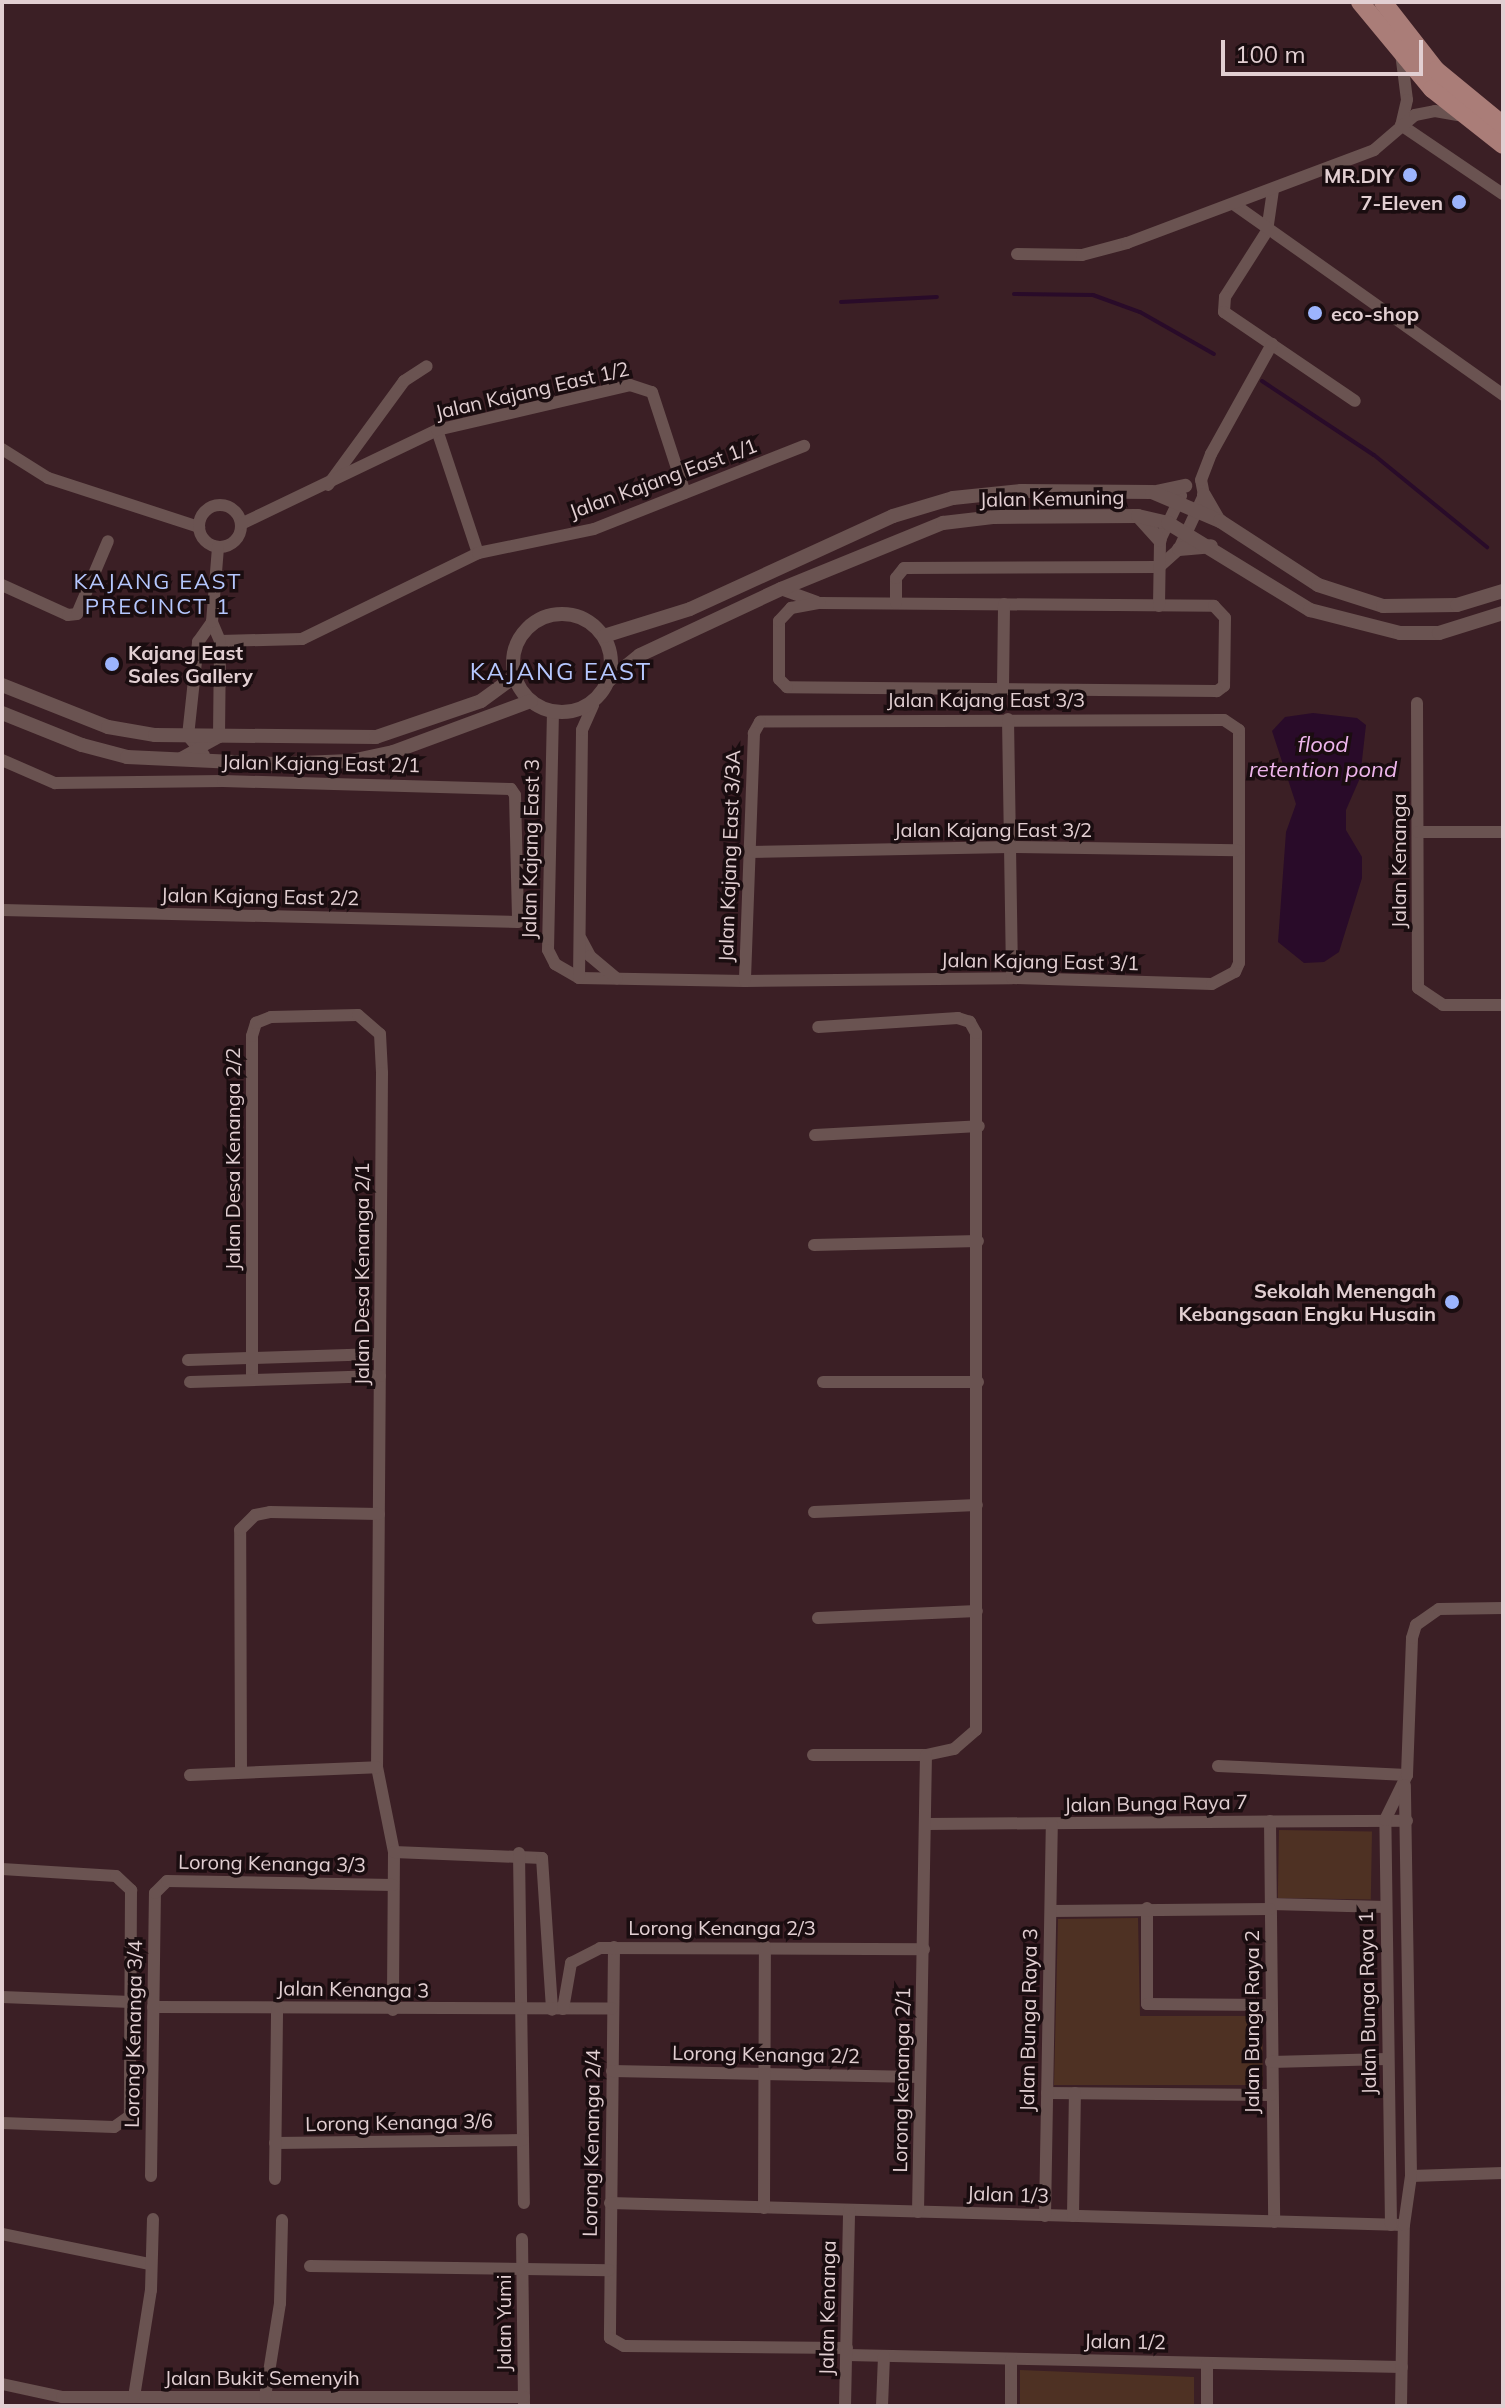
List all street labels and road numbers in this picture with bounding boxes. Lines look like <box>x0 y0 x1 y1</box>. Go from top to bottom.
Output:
street label: Jalan Kajang East 1/2 <box>433 356 631 424</box>
street label: Jalan Kajang East 1/1 <box>566 433 760 523</box>
street label: Jalan Kemuning <box>979 485 1125 511</box>
street label: Jalan Kajang East 3/3 <box>887 687 1085 711</box>
street label: Jalan Kajang East 2/1 <box>222 749 420 777</box>
street label: Jalan Kajang East 3/3A <box>713 749 745 963</box>
street label: Jalan Kajang East 3 <box>516 759 544 939</box>
street label: Jalan Kenanga <box>1386 793 1410 929</box>
street label: Jalan Kajang East 3/2 <box>894 817 1092 841</box>
street label: Jalan Kajang East 2/2 <box>161 882 359 910</box>
street label: Jalan Kajang East 3/1 <box>941 947 1139 975</box>
street label: Jalan Desa Kenanga 2/2 <box>220 1047 244 1271</box>
street label: Jalan Desa Kenanga 2/1 <box>349 1162 373 1386</box>
street label: Jalan Bunga Raya 7 <box>1064 1789 1248 1817</box>
street label: Lorong Kenanga 3/3 <box>178 1849 366 1877</box>
street label: Jalan Bunga Raya 1 <box>1353 1911 1381 2095</box>
street label: Lorong Kenanga 2/3 <box>628 1915 816 1939</box>
street label: Jalan Bunga Raya 3 <box>1014 1928 1042 2112</box>
street label: Jalan Bunga Raya 2 <box>1239 1930 1263 2114</box>
street label: Lorong Kenanga 3/4 <box>119 1940 147 2128</box>
street label: Jalan Kenanga 3 <box>277 1976 429 2002</box>
street label: Lorong kenanga 2/1 <box>887 1987 915 2173</box>
street label: Lorong Kenanga 2/2 <box>672 2040 860 2068</box>
street label: Lorong Kenanga 2/4 <box>577 2049 605 2237</box>
street label: Lorong Kenanga 3/6 <box>305 2108 493 2136</box>
street label: Jalan 1/3 <box>967 2181 1049 2207</box>
street label: Jalan Kenanga <box>814 2240 840 2376</box>
street label: Jalan Yumi <box>491 2275 515 2371</box>
street label: Jalan 1/2 <box>1084 2328 1166 2354</box>
street label: Jalan Bukit Semenyih <box>164 2365 360 2389</box>

